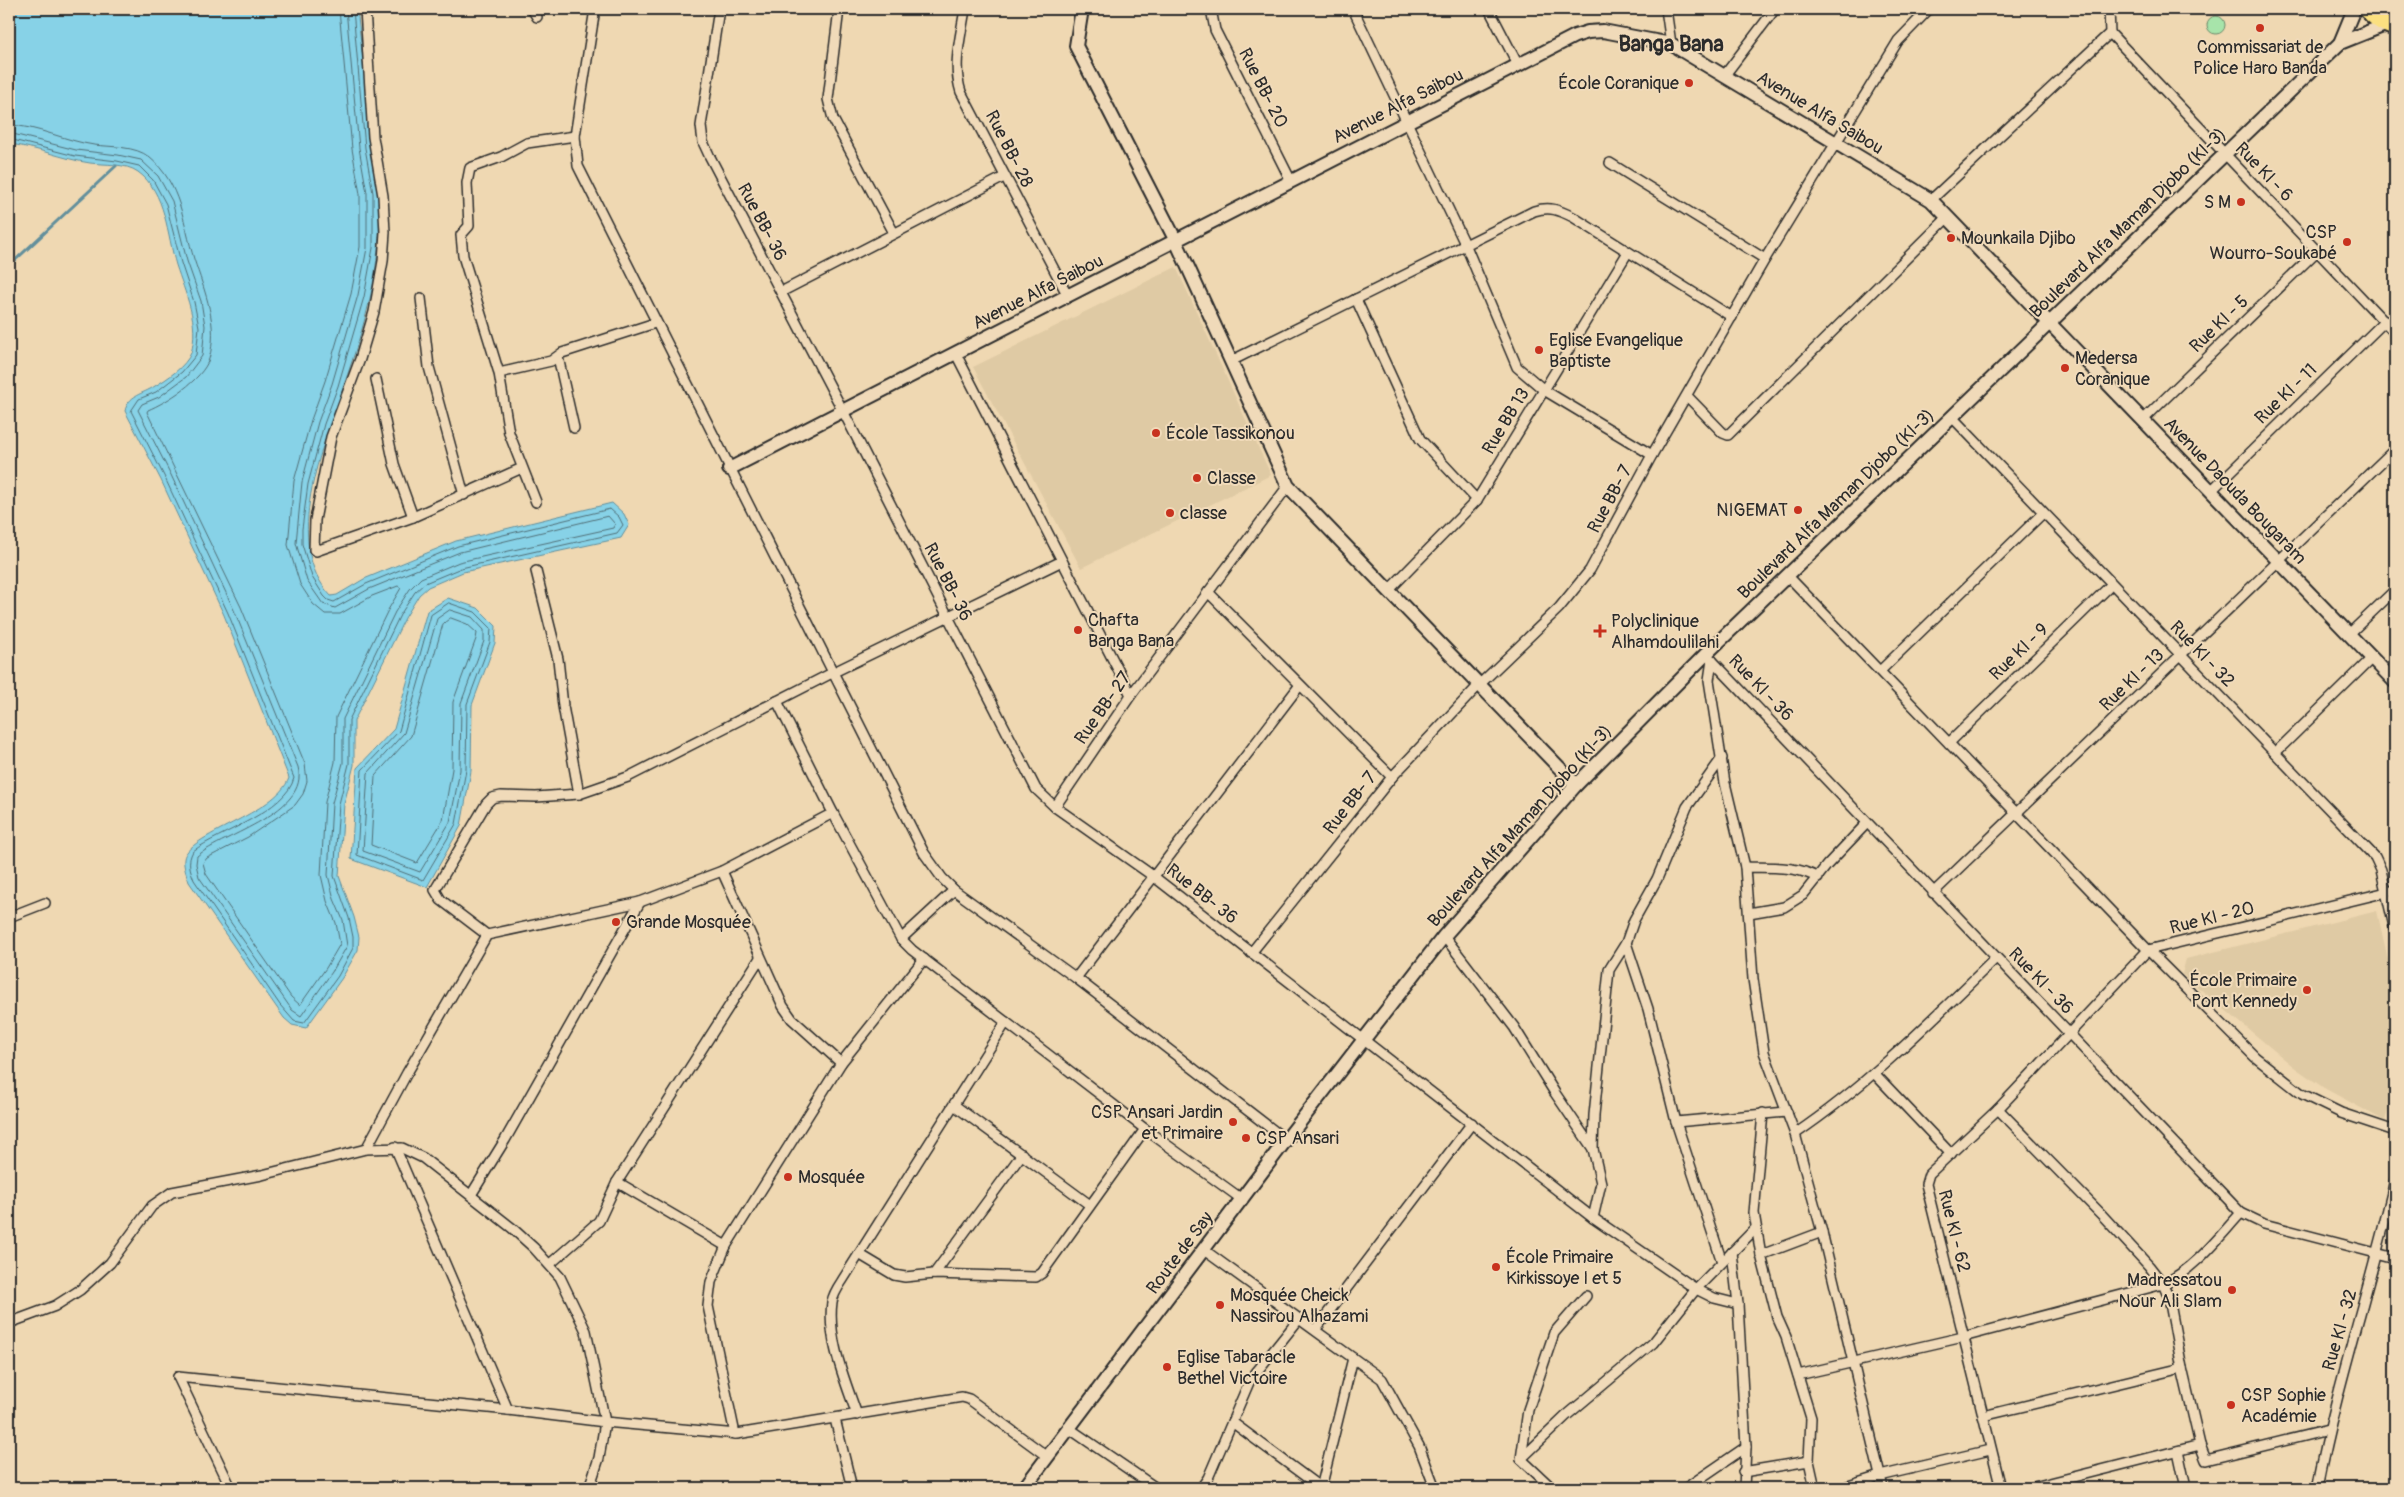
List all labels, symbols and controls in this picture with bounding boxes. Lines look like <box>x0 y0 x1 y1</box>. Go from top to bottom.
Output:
marker: Commissariat de Police Haro Banda <box>2254 22 2266 34</box>
district label: Banga Bana <box>1618 30 1724 58</box>
place label: Commissariat de Police Haro Banda <box>2193 36 2327 80</box>
street label: Rue BB- 20 <box>1233 44 1293 132</box>
street label: Avenue Alfa Saibou <box>1329 63 1467 149</box>
street label: Avenue Alfa Saibou <box>1752 66 1888 160</box>
place label: École Coranique <box>1558 72 1679 95</box>
marker: École Coranique <box>1683 77 1695 89</box>
street label: Rue BB- 28 <box>980 107 1038 191</box>
street label: Boulevard Alfa Maman Djobo (KI-3) <box>2025 123 2231 323</box>
street label: Rue KI - 6 <box>2230 137 2298 207</box>
street label: Rue BB- 36 <box>732 179 792 265</box>
place label: S M <box>2204 191 2231 214</box>
marker: S M <box>2235 196 2247 208</box>
place label: CSP Wourro-Soukabé <box>2210 221 2337 265</box>
place label: Mounkaila Djibo <box>1961 227 2076 250</box>
marker: Mounkaila Djibo <box>1945 232 1957 244</box>
marker: CSP Wourro-Soukabé <box>2341 236 2353 248</box>
street label: Avenue Alfa Saibou <box>969 249 1107 335</box>
street label: Rue KI - 5 <box>2185 290 2253 358</box>
place label: Eglise Evangelique Baptiste <box>1549 329 1683 373</box>
marker: Eglise Evangelique Baptiste <box>1533 344 1545 356</box>
place label: Medersa Coranique <box>2075 347 2150 391</box>
street label: Rue KI - 11 <box>2250 359 2322 429</box>
marker: Medersa Coranique <box>2059 362 2071 374</box>
street label: Rue BB 13 <box>1477 384 1535 458</box>
street label: Boulevard Alfa Maman Djobo (KI-3) <box>1733 404 1939 604</box>
street label: Avenue Daouda Bougaram <box>2159 413 2311 569</box>
place label: École Tassikonou <box>1166 422 1295 445</box>
marker: École Tassikonou <box>1150 427 1162 439</box>
street label: Rue BB- 7 <box>1583 461 1638 537</box>
place label: Classe <box>1207 467 1256 490</box>
marker: Classe <box>1191 472 1203 484</box>
place label: NIGEMAT <box>1716 499 1788 522</box>
place label: classe <box>1180 502 1227 525</box>
marker: NIGEMAT <box>1792 504 1804 516</box>
marker: classe <box>1164 507 1176 519</box>
street label: Rue BB- 36 <box>919 539 977 625</box>
place label: Chafta Banga Bana <box>1088 609 1174 653</box>
place label: Polyclinique Alhamdoulilahi <box>1611 610 1719 654</box>
street label: Rue KI - 32 <box>2165 616 2239 692</box>
street label: Rue KI - 9 <box>1985 618 2053 686</box>
marker: Chafta Banga Bana <box>1072 624 1084 636</box>
marker: Polyclinique Alhamdoulilahi <box>1593 624 1607 638</box>
street label: Rue KI - 13 <box>2095 644 2169 716</box>
street label: Rue KI - 36 <box>1723 650 1799 726</box>
street label: Rue BB- 27 <box>1070 667 1137 749</box>
street label: Boulevard Alfa Maman Djobo (KI-3) <box>1423 720 1617 932</box>
street label: Rue BB- 7 <box>1318 766 1382 839</box>
street label: Rue BB- 36 <box>1162 859 1242 929</box>
street label: Rue KI - 20 <box>2167 896 2257 940</box>
place label: Grande Mosquée <box>626 911 751 934</box>
marker: Grande Mosquée <box>610 916 622 928</box>
street label: Rue KI - 36 <box>2003 943 2079 1019</box>
place label: École Primaire Pont Kennedy <box>2190 969 2297 1013</box>
marker: École Primaire Pont Kennedy <box>2301 984 2313 996</box>
place label: CSP Ansari Jardin et Primaire <box>1091 1101 1223 1145</box>
marker: CSP Ansari Jardin et Primaire <box>1227 1116 1239 1128</box>
place label: CSP Ansari <box>1256 1127 1339 1150</box>
marker: CSP Ansari <box>1240 1132 1252 1144</box>
place label: Mosquée <box>798 1166 865 1189</box>
marker: Mosquée <box>782 1171 794 1183</box>
street label: Rue KI - 62 <box>1933 1187 1975 1275</box>
street label: Route de Say <box>1141 1207 1219 1299</box>
place label: École Primaire Kirkissoye I et 5 <box>1506 1246 1622 1290</box>
marker: École Primaire Kirkissoye I et 5 <box>1490 1261 1502 1273</box>
place label: Madressatou Nour Ali Slam <box>2119 1269 2222 1313</box>
place label: Mosquée Cheick Nassirou Alhazami <box>1230 1284 1368 1328</box>
marker: Madressatou Nour Ali Slam <box>2226 1284 2238 1296</box>
street label: Rue KI - 32 <box>2317 1287 2363 1373</box>
marker: Mosquée Cheick Nassirou Alhazami <box>1214 1299 1226 1311</box>
place label: Eglise Tabaracle Bethel Victoire <box>1177 1346 1295 1390</box>
marker: Eglise Tabaracle Bethel Victoire <box>1161 1361 1173 1373</box>
place label: CSP Sophie Académie <box>2241 1384 2326 1428</box>
marker: CSP Sophie Académie <box>2225 1399 2237 1411</box>

